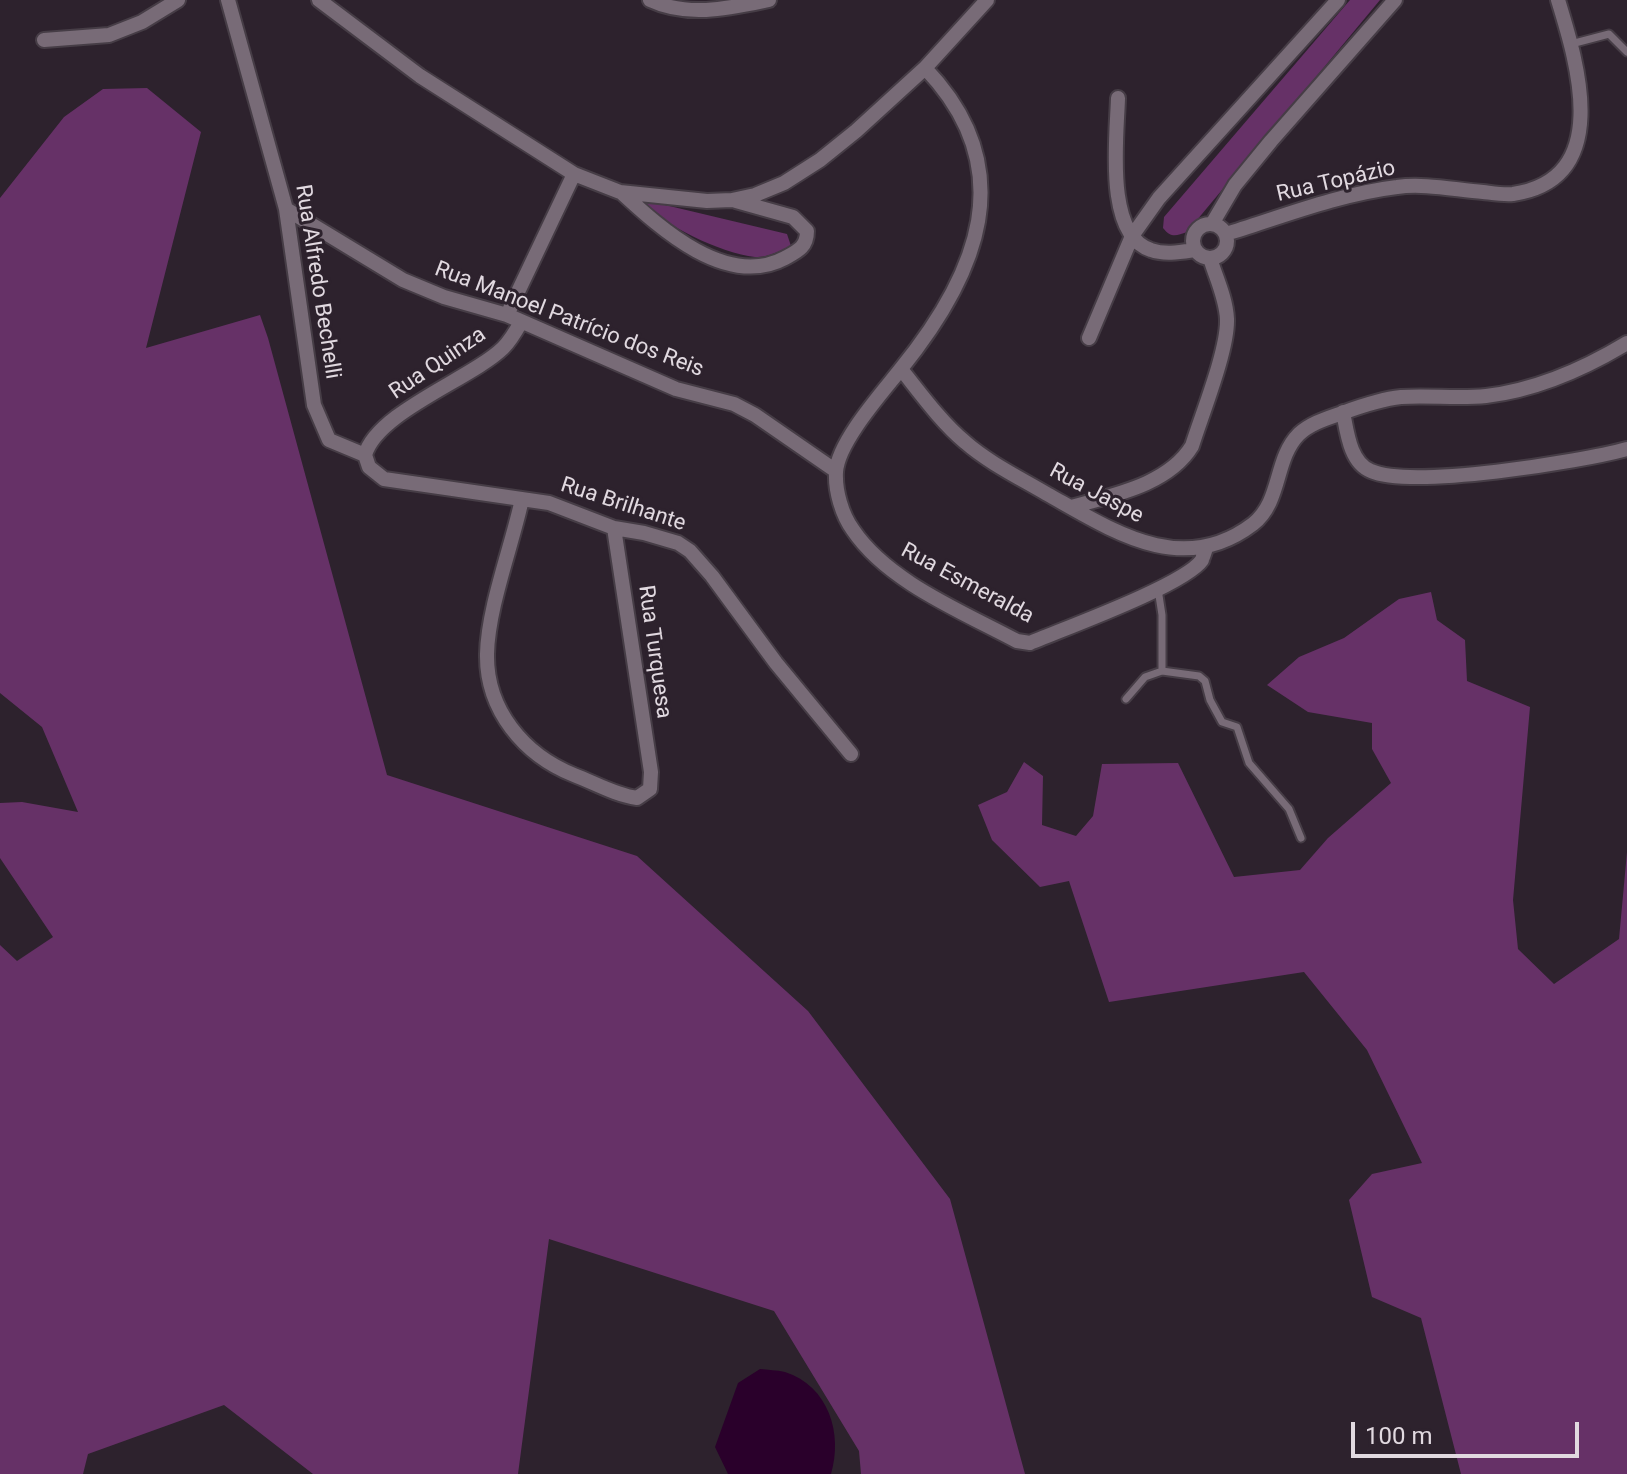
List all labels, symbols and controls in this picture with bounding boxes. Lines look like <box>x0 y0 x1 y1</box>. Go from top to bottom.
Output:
street label: Rua Topázio <box>1274 156 1398 208</box>
street label: Rua Alfredo Bechelli <box>289 183 345 381</box>
street label: Rua Manoel Patrício dos Reis <box>431 256 707 384</box>
street label: Rua Quinza <box>385 322 491 406</box>
street label: Rua Jaspe <box>1045 458 1147 530</box>
street label: Rua Brilhante <box>557 472 689 538</box>
street label: Rua Esmeralda <box>896 538 1038 630</box>
street label: Rua Turquesa <box>632 584 676 720</box>
scale bar <box>1355 1406 1583 1456</box>
text: 100 m <box>1365 1422 1432 1450</box>

